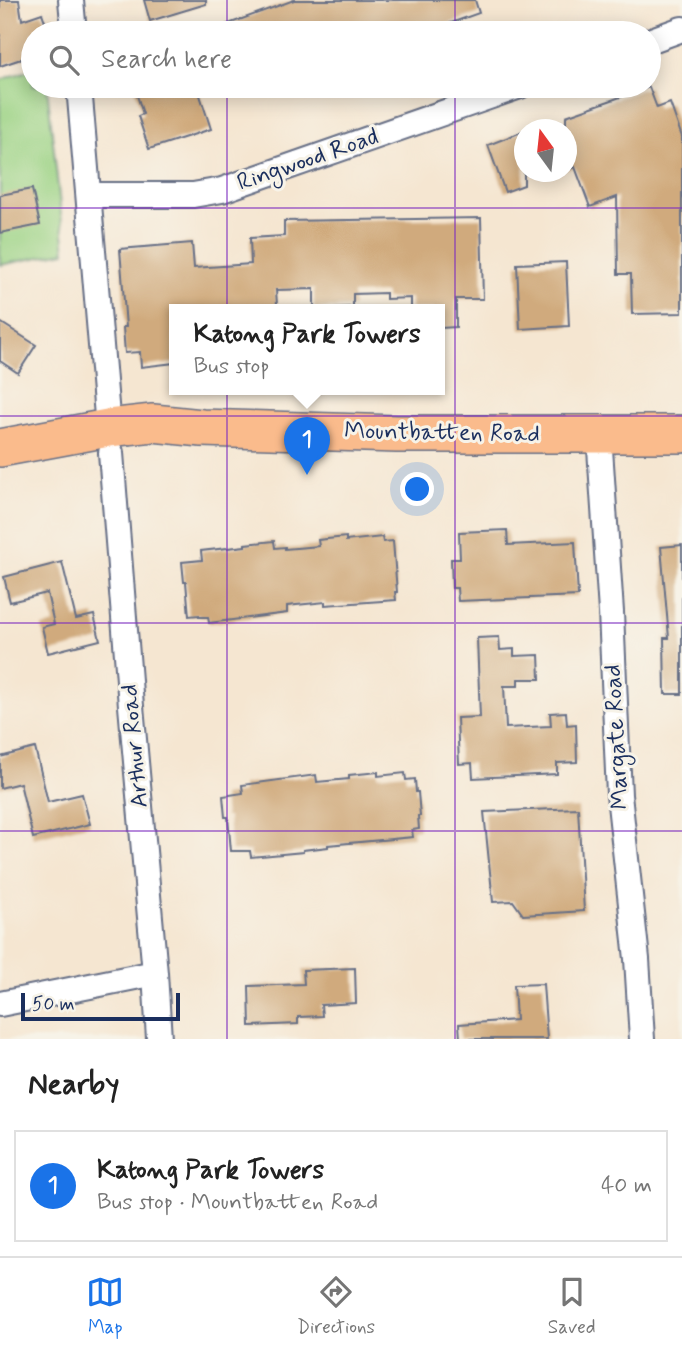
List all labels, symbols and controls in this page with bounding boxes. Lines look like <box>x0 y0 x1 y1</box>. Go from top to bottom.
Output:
search box <box>21 21 661 98</box>
icon: search <box>45 41 83 79</box>
text: Search here <box>101 43 232 77</box>
north arrow <box>514 119 577 182</box>
street label: Ringwood Road <box>233 121 384 201</box>
popup <box>169 304 445 395</box>
text: Katong Park Towers <box>193 318 421 352</box>
text: Bus stop <box>193 352 270 382</box>
street label: Mountbatten Road <box>344 416 540 450</box>
pin: 1 <box>284 417 330 475</box>
your location <box>400 472 434 506</box>
street label: Margate Road <box>598 663 638 810</box>
street label: Arthur Road <box>114 683 156 809</box>
scale bar <box>21 990 180 1022</box>
text: 50 m <box>32 992 75 1017</box>
text: Nearby <box>28 1065 119 1104</box>
text: Katong Park Towers <box>97 1154 324 1188</box>
text: 1 <box>48 1171 58 1201</box>
text: 40 m <box>601 1171 652 1201</box>
text: Bus stop · Mountbatten Road <box>97 1188 378 1218</box>
tab: Map <box>86 1273 124 1340</box>
tab: Directions <box>297 1273 375 1340</box>
tab: Saved <box>548 1273 596 1340</box>

